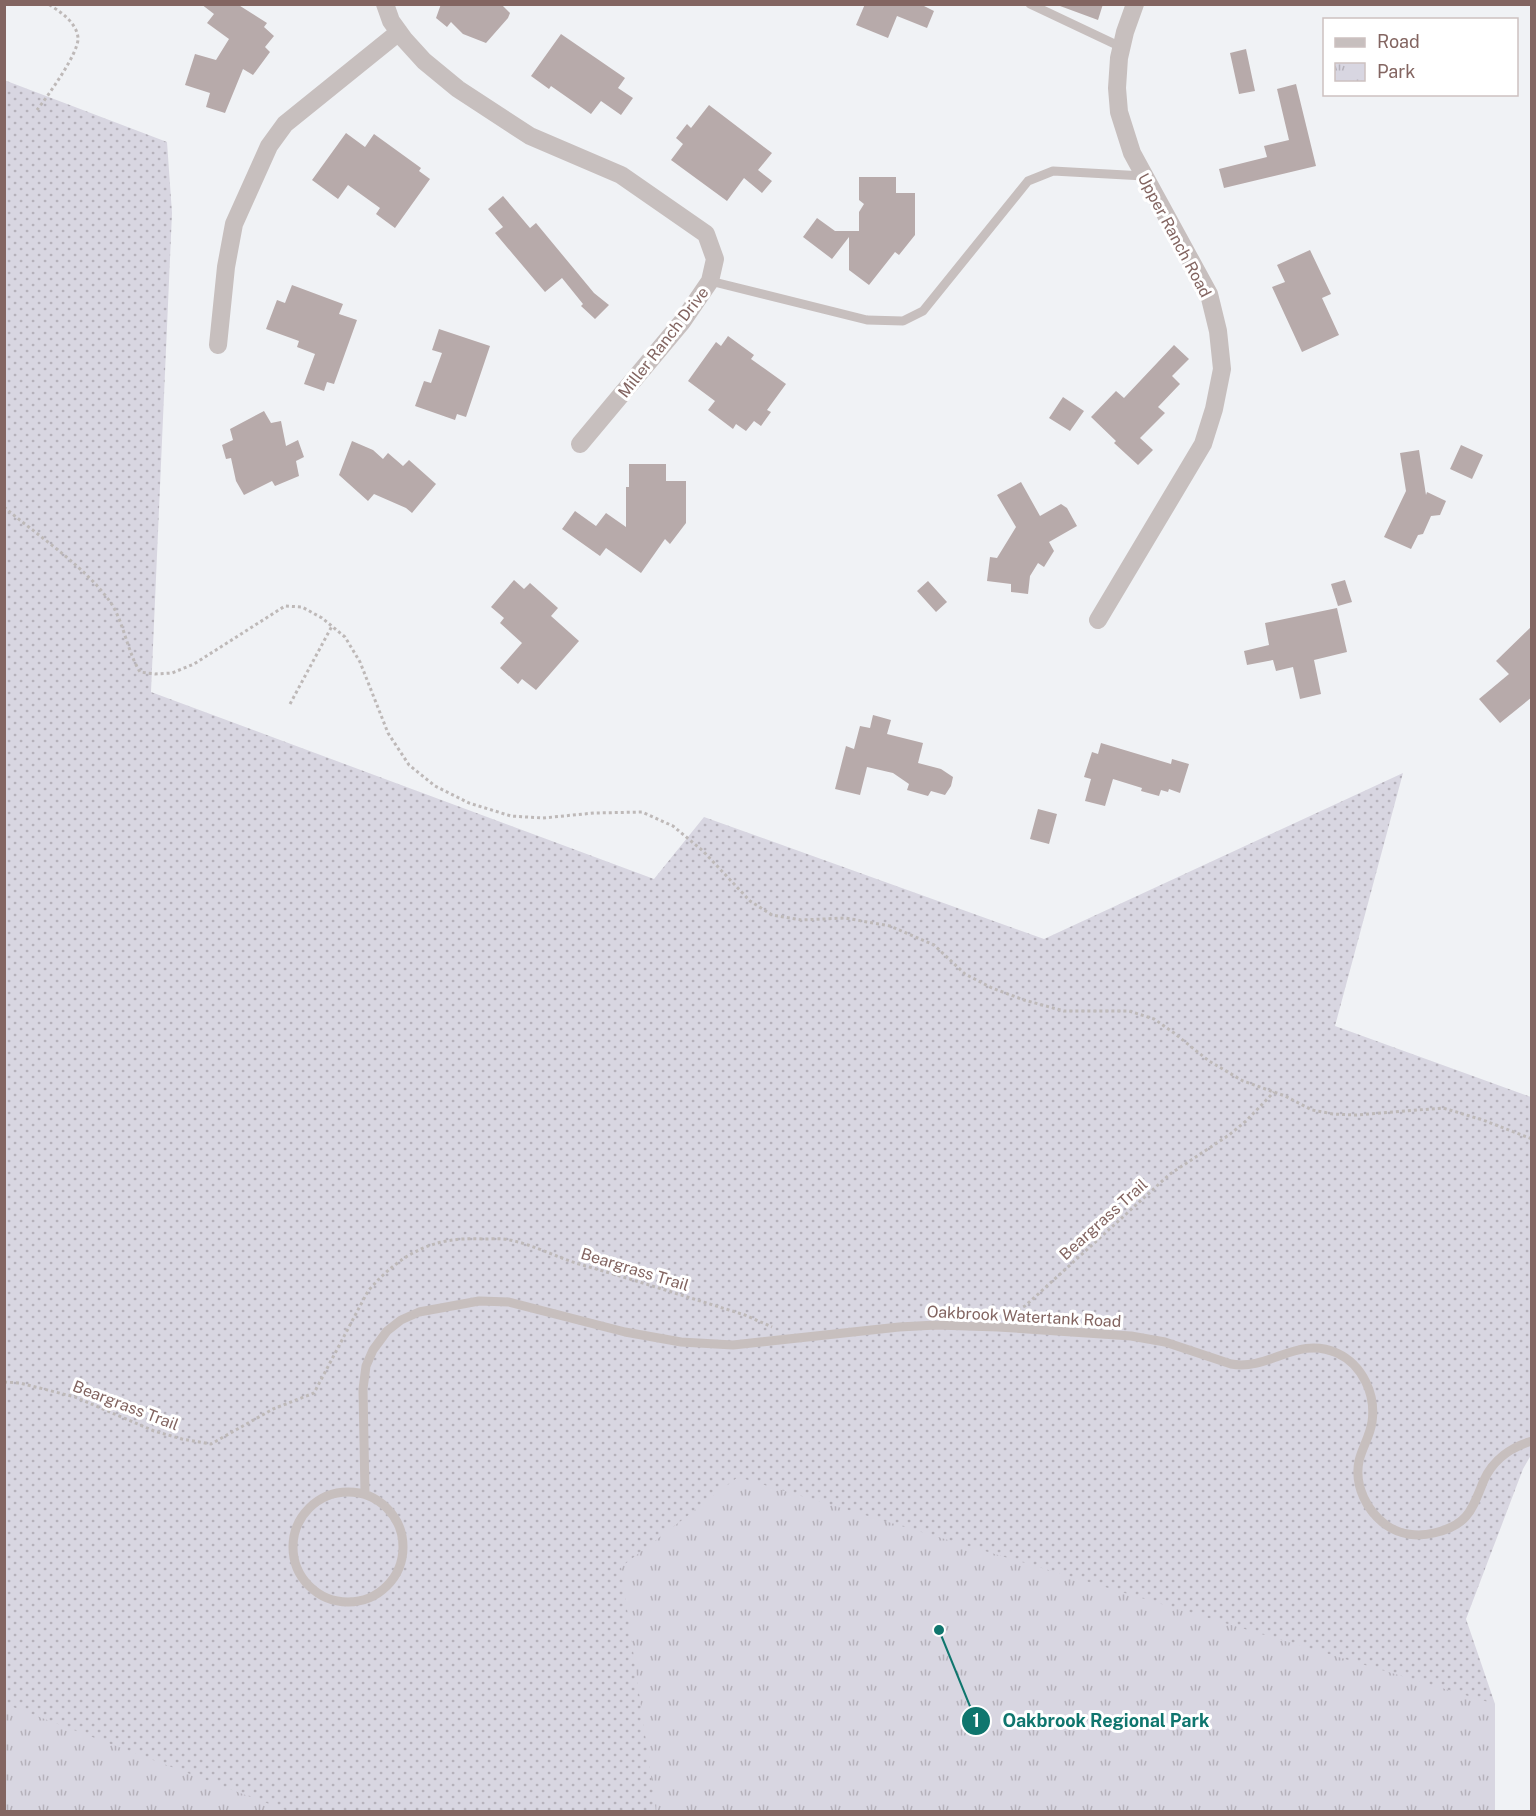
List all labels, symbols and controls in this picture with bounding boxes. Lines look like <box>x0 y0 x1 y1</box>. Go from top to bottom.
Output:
legend <box>1323 18 1518 96</box>
text: Road <box>1377 31 1420 52</box>
text: Park <box>1377 61 1415 82</box>
street label: Upper Ranch Road <box>1134 170 1215 301</box>
street label: Miller Ranch Drive <box>614 283 713 401</box>
street label: Beargrass Trail <box>1055 1175 1151 1264</box>
street label: Beargrass Trail <box>579 1244 691 1295</box>
street label: Oakbrook Watertank Road <box>926 1302 1122 1331</box>
street label: Beargrass Trail <box>70 1377 182 1434</box>
callout: Oakbrook Regional Park <box>961 1703 1222 1739</box>
text: 1 <box>972 1710 980 1731</box>
text: Oakbrook Regional Park <box>1003 1710 1210 1731</box>

